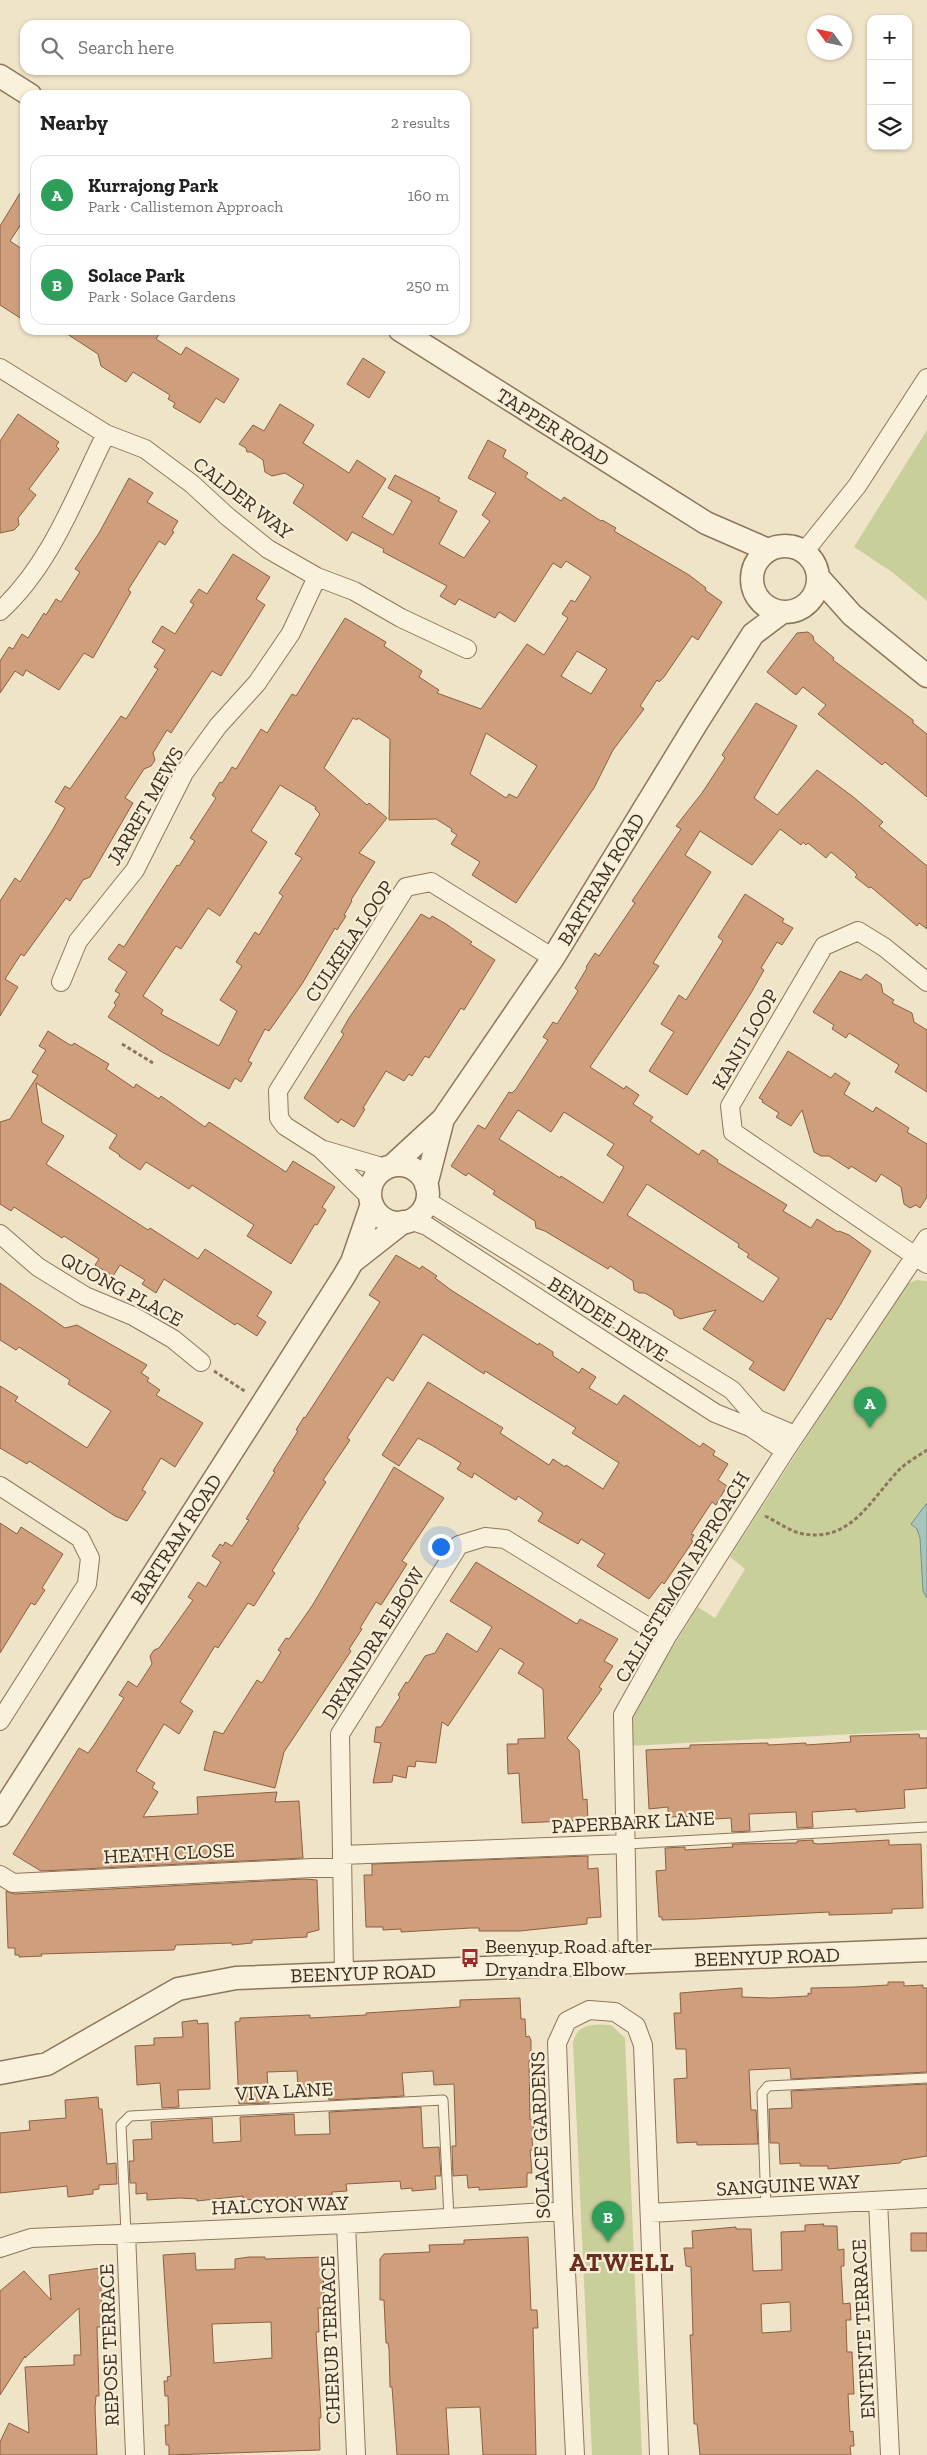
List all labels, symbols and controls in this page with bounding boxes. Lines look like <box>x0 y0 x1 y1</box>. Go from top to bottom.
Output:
north arrow <box>807 15 852 60</box>
map controls <box>867 15 912 150</box>
button: + <box>867 15 912 60</box>
search box <box>20 20 470 75</box>
icon: search <box>38 34 66 62</box>
text: Search here <box>78 36 174 59</box>
button: − <box>867 60 912 105</box>
button: layers <box>867 105 912 150</box>
text: Nearby <box>40 110 108 135</box>
text: 2 results <box>391 113 450 132</box>
text: Kurrajong Park <box>88 174 218 197</box>
text: A <box>52 186 63 205</box>
text: 160 m <box>408 186 449 205</box>
text: Park · Callistemon Approach <box>88 197 283 216</box>
text: Solace Park <box>88 264 185 287</box>
text: B <box>52 276 62 295</box>
text: 250 m <box>406 276 449 295</box>
text: Park · Solace Gardens <box>88 287 236 306</box>
street label: TAPPER ROAD <box>492 383 614 471</box>
street label: CALDER WAY <box>188 452 298 545</box>
street label: JARRET MEWS <box>101 742 189 870</box>
street label: BARTRAM ROAD <box>552 809 650 949</box>
street label: CULKELA LOOP <box>299 876 399 1006</box>
street label: KANJI LOOP <box>707 985 783 1093</box>
street label: QUONG PLACE <box>57 1247 187 1331</box>
street label: BENDEE DRIVE <box>544 1271 672 1367</box>
pin: A <box>854 1387 886 1428</box>
street label: CALLISTEMON APPROACH <box>609 1467 755 1687</box>
street label: BARTRAM ROAD <box>125 1470 227 1608</box>
your location <box>428 1534 454 1560</box>
street label: DRYANDRA ELBOW <box>316 1562 430 1724</box>
street label: PAPERBARK LANE <box>551 1806 715 1838</box>
street label: HEATH CLOSE <box>103 1838 235 1868</box>
place label: Beenyup Road after Dryandra Elbow <box>485 1934 653 1981</box>
street label: BEENYUP ROAD <box>694 1942 840 1972</box>
bus stop icon: Beenyup Road after Dryandra Elbow <box>459 1947 481 1969</box>
street label: BEENYUP ROAD <box>290 1958 436 1988</box>
street label: SOLACE GARDENS <box>525 2051 555 2219</box>
street label: VIVA LANE <box>233 2076 334 2106</box>
street label: SANGUINE WAY <box>715 2169 861 2201</box>
street label: HALCYON WAY <box>211 2191 350 2219</box>
pin: B <box>592 2201 624 2242</box>
street label: ENTENTE TERRACE <box>846 2239 880 2419</box>
district label: ATWELL <box>569 2247 675 2277</box>
street label: CHERUB TERRACE <box>315 2255 345 2425</box>
street label: REPOSE TERRACE <box>94 2263 124 2427</box>

